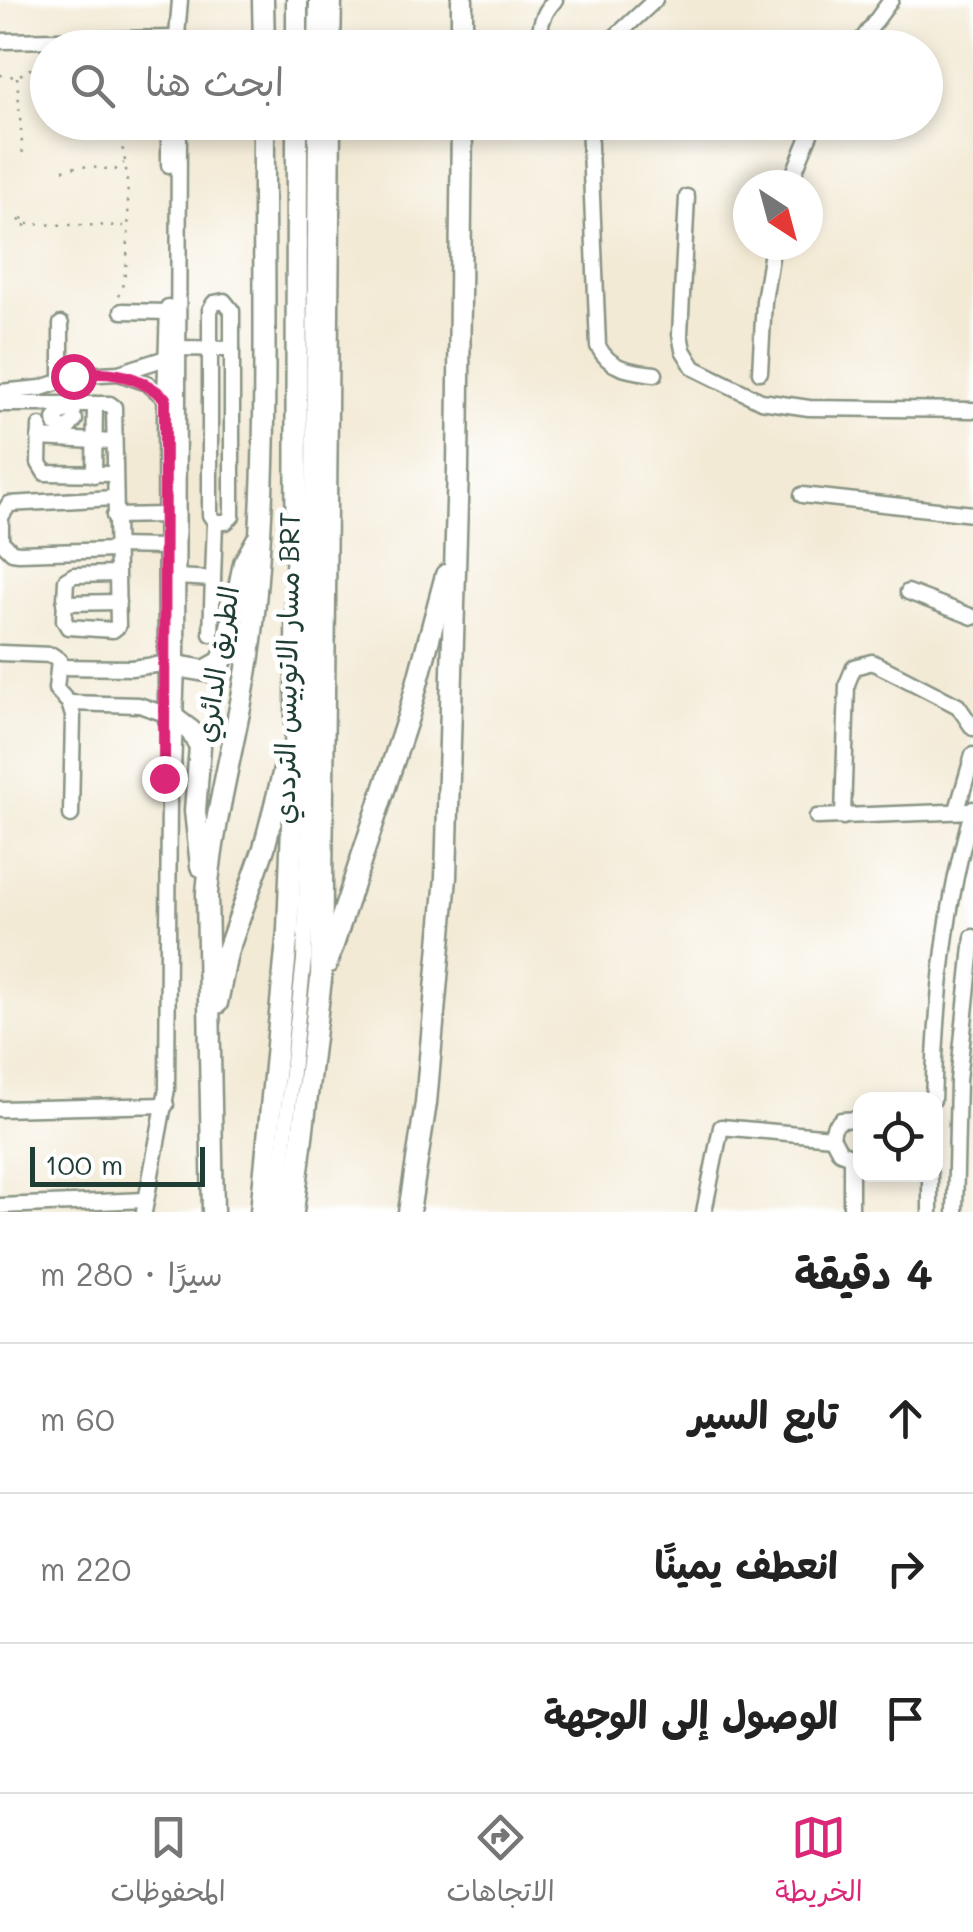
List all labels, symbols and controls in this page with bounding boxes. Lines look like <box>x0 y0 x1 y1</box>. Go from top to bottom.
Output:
search box <box>30 30 943 140</box>
text: ابحث هنا <box>145 56 284 106</box>
icon: search <box>65 58 120 113</box>
north arrow <box>733 170 823 260</box>
route start <box>51 354 97 400</box>
street label: مسار الاتوبيس الترددي BRT <box>265 511 311 825</box>
street label: الطريق الدائري <box>186 583 250 745</box>
route end <box>142 756 188 802</box>
map controls <box>853 1092 943 1182</box>
button: locate <box>853 1092 943 1182</box>
scale bar <box>30 1142 205 1186</box>
text: 100 m <box>45 1146 123 1182</box>
text: 4 دقيقة <box>794 1245 933 1300</box>
text: سيرًا · 280 m <box>40 1252 223 1294</box>
text: تابع السير <box>689 1389 838 1439</box>
icon: ahead <box>878 1391 933 1446</box>
text: 60 m <box>40 1397 115 1439</box>
text: انعطف يمينًا <box>655 1539 838 1589</box>
icon: right <box>878 1541 933 1596</box>
text: 220 m <box>40 1547 131 1589</box>
text: الوصول إلى الوجهة <box>543 1689 838 1739</box>
icon: arrive <box>878 1691 933 1746</box>
tab: المحفوظات <box>110 1810 226 1916</box>
tab: الاتجاهات <box>446 1810 555 1916</box>
tab: الخريطة <box>775 1810 863 1916</box>

